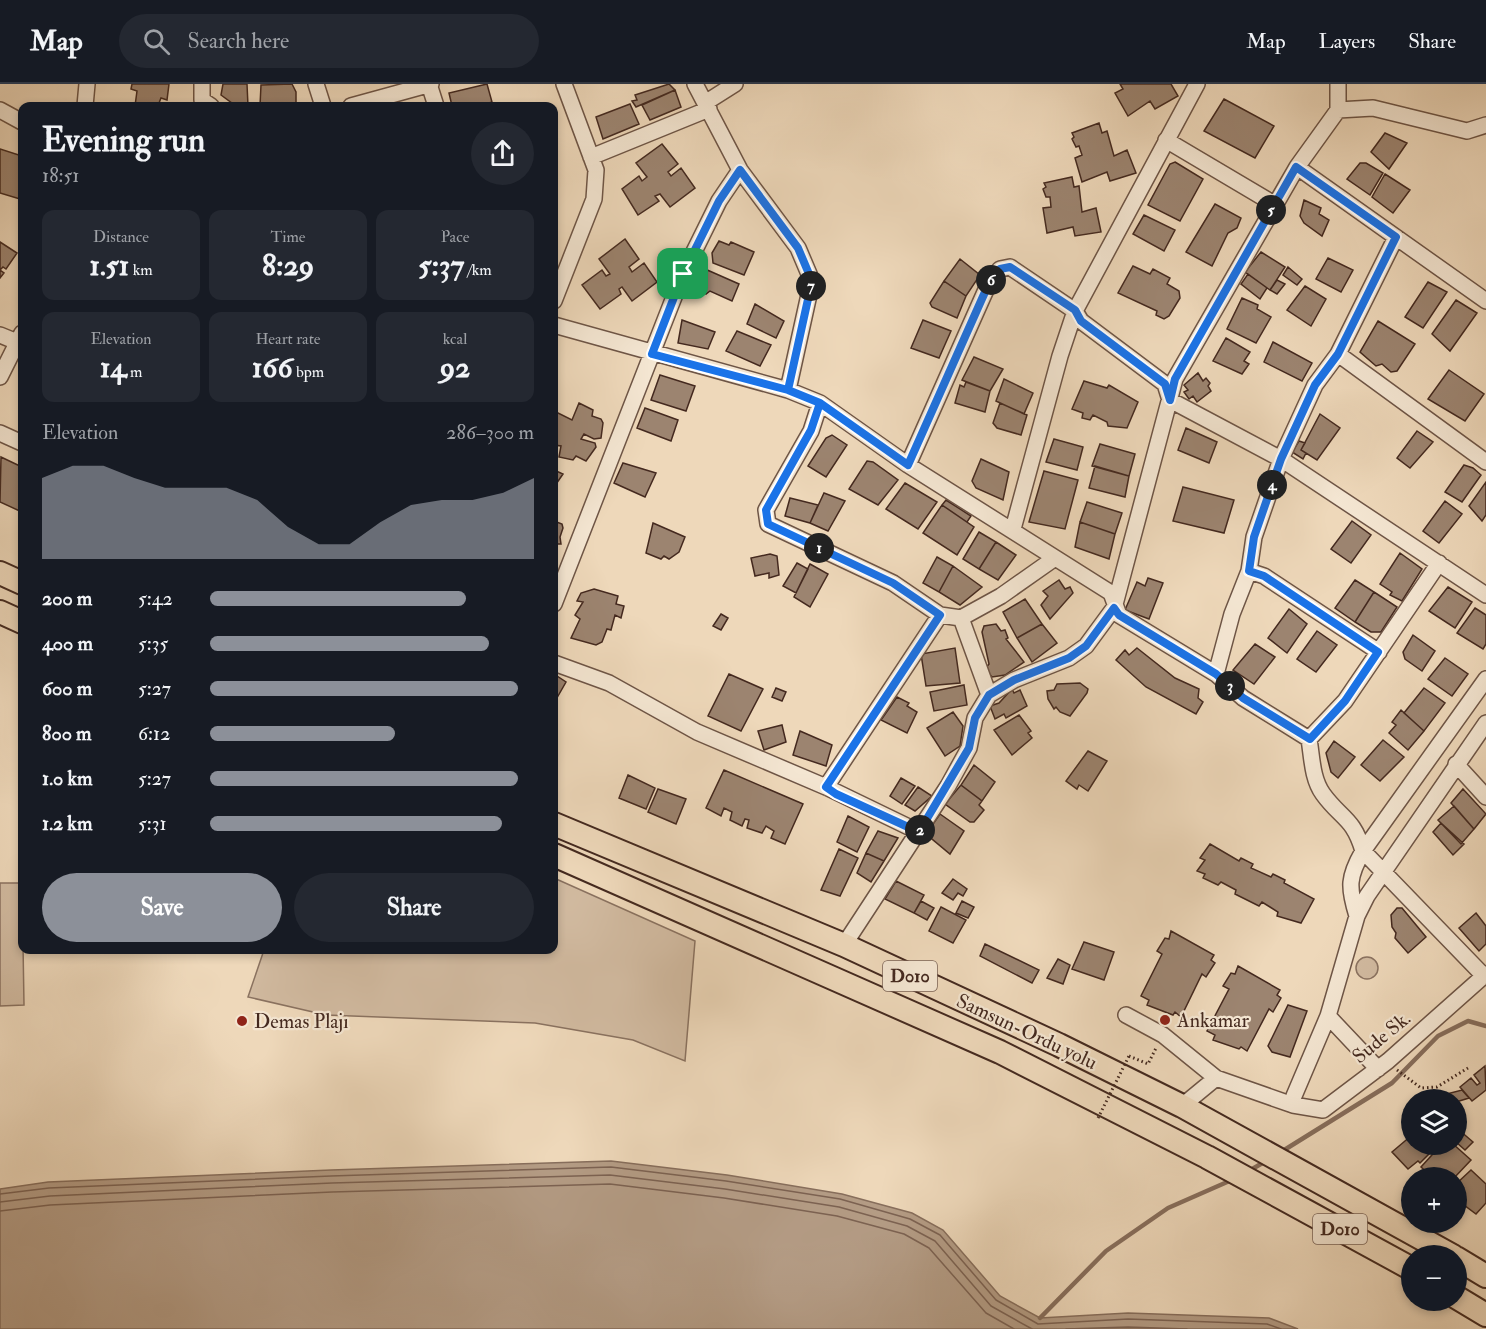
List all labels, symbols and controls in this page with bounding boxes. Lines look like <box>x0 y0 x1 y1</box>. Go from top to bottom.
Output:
search box <box>119 14 539 68</box>
text: Map <box>30 24 83 59</box>
icon: search <box>140 25 173 58</box>
text: Search here <box>188 27 289 55</box>
text: Map <box>1246 28 1286 55</box>
text: Layers <box>1319 28 1375 55</box>
text: Share <box>1408 28 1456 55</box>
text: Evening run <box>42 120 205 161</box>
button: share <box>471 122 534 185</box>
text: 18:51 <box>42 163 79 188</box>
pin: 5 <box>1256 195 1286 225</box>
text: 5 <box>1267 200 1275 220</box>
text: Distance <box>93 227 149 247</box>
text: Time <box>271 227 305 247</box>
text: Pace <box>441 227 469 247</box>
text: 1.51 <box>89 247 129 284</box>
text: 8:29 <box>262 247 314 284</box>
text: 5:37 <box>418 247 464 284</box>
pin <box>657 248 708 299</box>
icon: arrive <box>666 257 699 290</box>
text: km <box>129 260 153 280</box>
text: /km <box>464 260 492 280</box>
pin: 6 <box>976 265 1006 295</box>
text: 6 <box>987 270 995 290</box>
pin: 7 <box>796 271 826 301</box>
text: 7 <box>807 276 815 296</box>
text: Elevation <box>91 329 151 349</box>
text: Heart rate <box>255 329 321 349</box>
text: kcal <box>443 329 467 349</box>
text: 14 <box>100 349 127 386</box>
text: 166 <box>252 349 293 386</box>
text: 92 <box>440 349 470 386</box>
text: m <box>127 362 142 382</box>
text: bpm <box>293 362 324 382</box>
text: Elevation <box>42 420 118 445</box>
text: 286–300 m <box>446 420 534 445</box>
pin: 4 <box>1257 470 1287 500</box>
text: 4 <box>1268 475 1276 495</box>
pin: 1 <box>804 533 834 563</box>
text: 1 <box>816 538 822 558</box>
text: 200 m <box>42 586 92 611</box>
text: 5:42 <box>138 586 173 611</box>
text: 400 m <box>42 631 93 656</box>
text: 5:35 <box>138 631 168 656</box>
pin: 3 <box>1215 671 1245 701</box>
text: 600 m <box>42 676 92 701</box>
text: 5:27 <box>138 676 171 701</box>
text: 3 <box>1227 676 1233 696</box>
text: 800 m <box>42 721 92 746</box>
text: 6:12 <box>138 721 170 746</box>
text: 1.0 km <box>42 766 93 791</box>
text: 5:27 <box>138 766 171 791</box>
text: 1.2 km <box>42 811 92 836</box>
text: 5:31 <box>138 811 167 836</box>
pin: 2 <box>905 815 935 845</box>
text: 2 <box>916 820 924 840</box>
button: Save <box>42 873 282 942</box>
button: Share <box>294 873 534 942</box>
road number: D010 <box>883 961 937 991</box>
street label: Samsun-Ordu yolu <box>952 988 1101 1075</box>
street label: Sude Sk. <box>1347 1006 1416 1069</box>
place label: Ankamar <box>1176 1008 1249 1033</box>
place label: Demas Plajı <box>254 1009 348 1034</box>
marker: Ankamar <box>1158 1013 1172 1027</box>
marker: Demas Plajı <box>235 1014 249 1028</box>
map controls <box>1401 1089 1467 1311</box>
button: layers <box>1401 1089 1467 1155</box>
button: + <box>1401 1167 1467 1233</box>
road number: D010 <box>1313 1214 1367 1244</box>
button: − <box>1401 1245 1467 1311</box>

